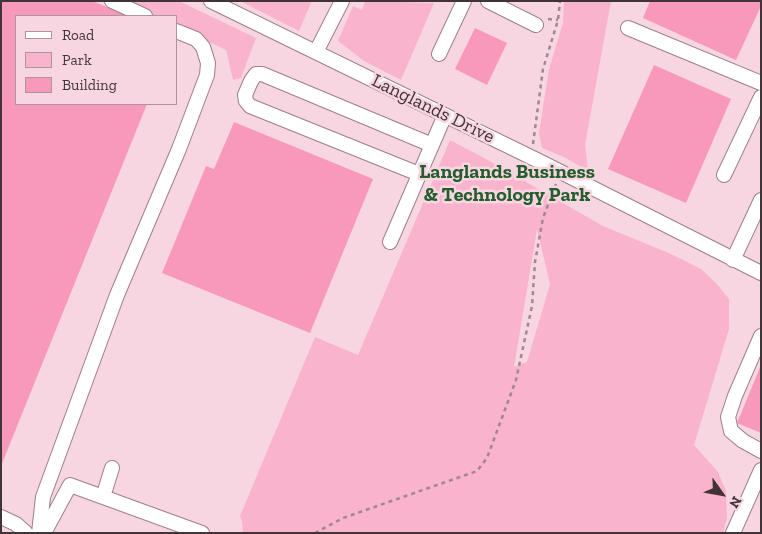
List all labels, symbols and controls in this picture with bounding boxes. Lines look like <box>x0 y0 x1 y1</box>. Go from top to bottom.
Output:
legend <box>15 15 178 105</box>
text: Road <box>62 26 94 44</box>
text: Park <box>62 51 92 69</box>
street label: Langlands Drive <box>368 69 498 149</box>
text: Building <box>62 76 117 94</box>
district label: Langlands Business & Technology Park <box>419 160 595 207</box>
north arrow <box>697 469 747 519</box>
text: N <box>725 493 745 511</box>

